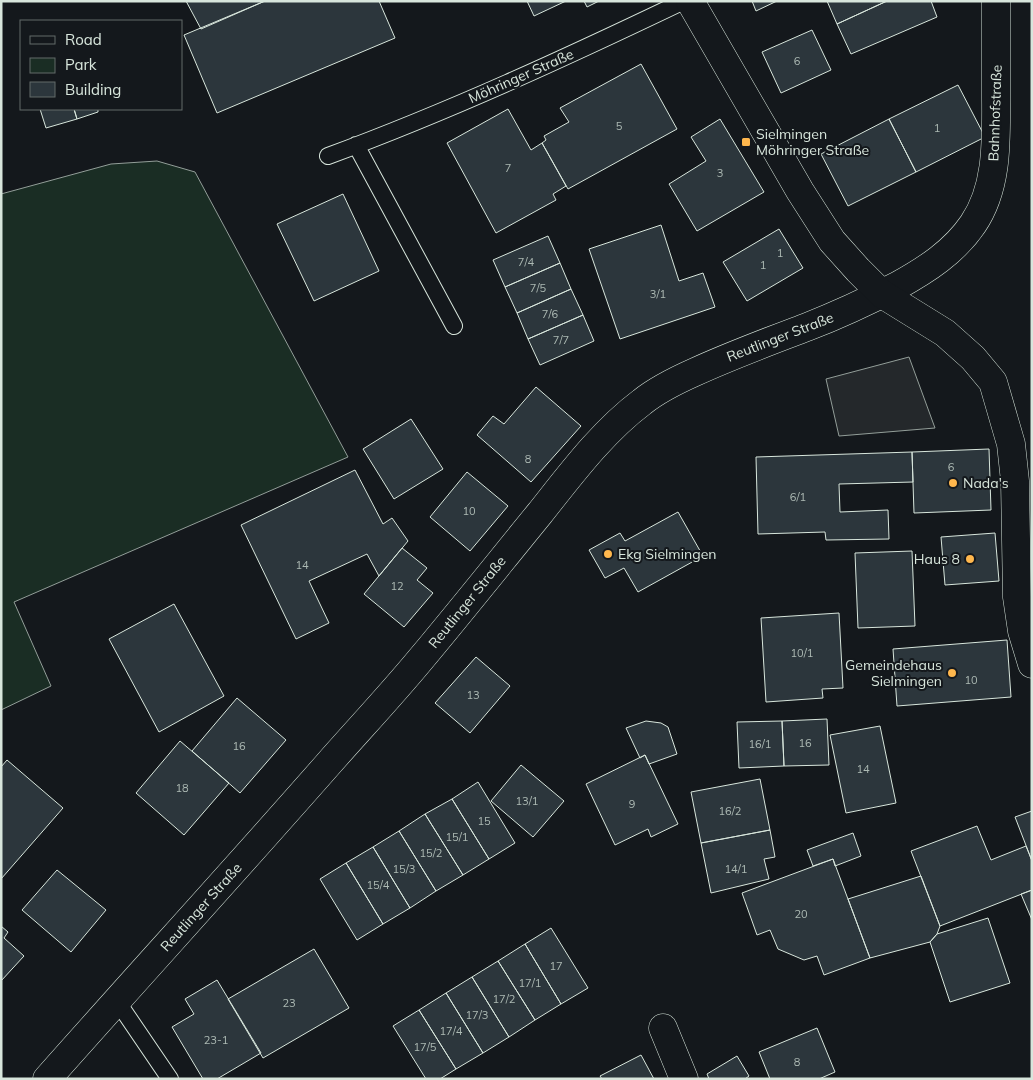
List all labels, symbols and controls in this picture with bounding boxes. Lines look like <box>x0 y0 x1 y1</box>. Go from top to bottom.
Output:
legend <box>20 20 182 110</box>
text: Road <box>65 30 102 49</box>
street label: Möhringer Straße <box>466 45 576 107</box>
house number: 6 <box>794 54 801 68</box>
text: Park <box>65 55 97 74</box>
street label: Bahnhofstraße <box>984 64 1006 162</box>
text: Building <box>65 80 121 99</box>
house number: 5 <box>616 119 623 133</box>
house number: 1 <box>934 121 940 135</box>
place label: Sielmingen Möhringer Straße <box>756 125 869 159</box>
marker: Sielmingen Möhringer Straße <box>740 136 752 148</box>
house number: 7 <box>505 161 511 175</box>
house number: 3 <box>717 166 723 180</box>
house number: 1 <box>777 246 783 260</box>
house number: 7/4 <box>518 255 535 269</box>
house number: 1 <box>760 258 766 272</box>
house number: 7/5 <box>530 281 547 295</box>
house number: 3/1 <box>650 287 666 301</box>
house number: 7/6 <box>542 307 559 321</box>
street label: Reutlinger Straße <box>724 308 836 366</box>
house number: 7/7 <box>553 333 569 347</box>
house number: 8 <box>525 452 532 466</box>
house number: 6 <box>948 460 955 474</box>
place label: Nada's <box>963 474 1009 492</box>
marker: Nada's <box>947 477 959 489</box>
house number: 6/1 <box>790 490 806 504</box>
house number: 10 <box>462 504 476 518</box>
place label: Ekg Sielmingen <box>618 545 716 563</box>
marker: Ekg Sielmingen <box>602 548 614 560</box>
place label: Haus 8 <box>914 550 960 568</box>
street label: Reutlinger Straße <box>424 552 510 652</box>
marker: Haus 8 <box>964 553 976 565</box>
house number: 14 <box>295 558 309 572</box>
house number: 12 <box>390 579 404 593</box>
house number: 10/1 <box>791 646 813 660</box>
place label: Gemeindehaus Sielmingen <box>845 656 942 690</box>
marker: Gemeindehaus Sielmingen <box>946 667 958 679</box>
house number: 10 <box>964 673 978 687</box>
house number: 13 <box>466 688 480 702</box>
house number: 16 <box>798 736 812 750</box>
house number: 16/1 <box>749 737 771 751</box>
house number: 16 <box>232 739 246 753</box>
house number: 14 <box>856 762 870 776</box>
house number: 18 <box>175 781 189 795</box>
house number: 13/1 <box>516 794 538 808</box>
house number: 9 <box>629 797 635 811</box>
house number: 16/2 <box>719 804 742 818</box>
house number: 15 <box>477 814 491 828</box>
house number: 15/1 <box>446 830 468 844</box>
house number: 15/2 <box>420 846 443 860</box>
street label: Reutlinger Straße <box>156 859 246 955</box>
house number: 15/3 <box>393 862 415 876</box>
house number: 14/1 <box>725 862 747 876</box>
house number: 15/4 <box>367 878 390 892</box>
house number: 20 <box>794 907 808 921</box>
house number: 17 <box>549 959 563 973</box>
house number: 17/1 <box>519 976 541 990</box>
house number: 17/2 <box>493 992 516 1006</box>
house number: 23 <box>282 996 296 1010</box>
house number: 17/3 <box>466 1008 488 1022</box>
house number: 17/4 <box>440 1024 463 1038</box>
house number: 23-1 <box>204 1033 228 1047</box>
house number: 17/5 <box>414 1040 437 1054</box>
house number: 8 <box>794 1055 801 1069</box>

